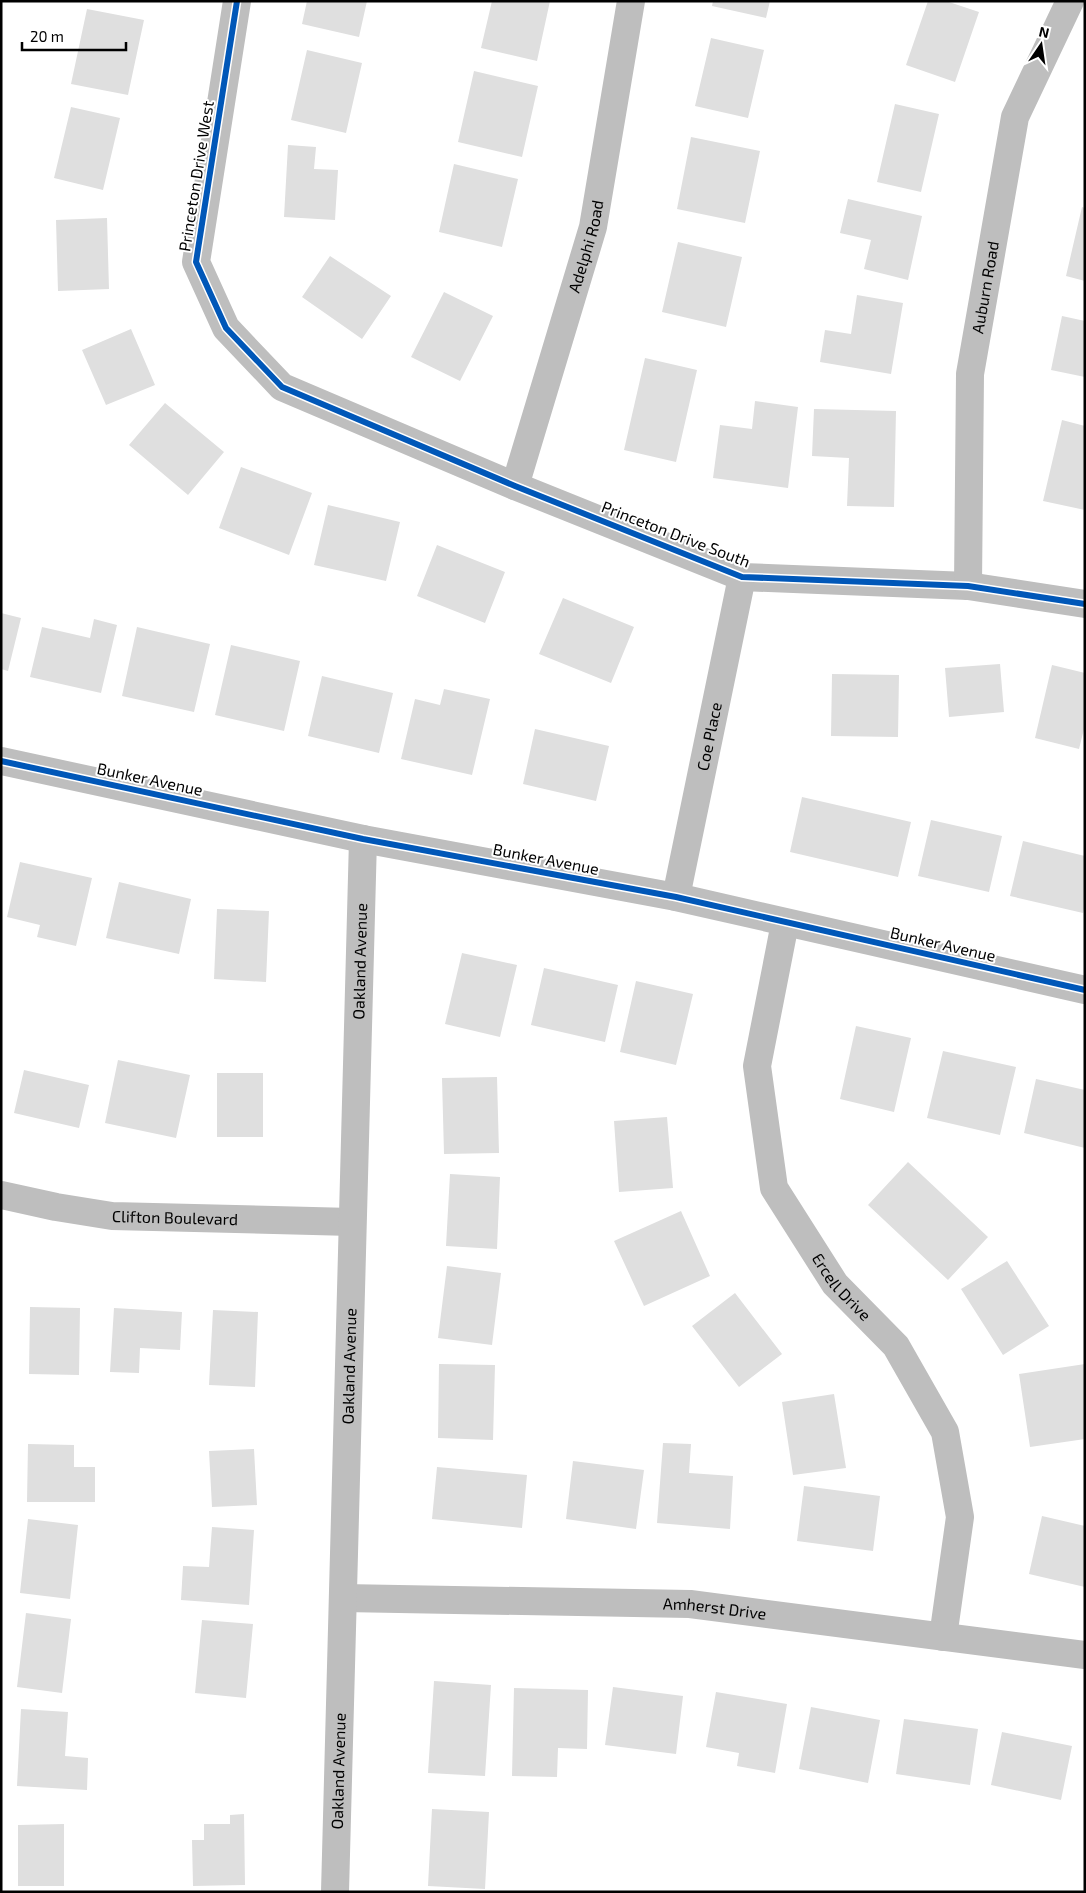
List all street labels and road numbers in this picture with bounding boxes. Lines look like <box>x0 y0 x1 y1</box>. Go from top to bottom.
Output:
street label: Princeton Drive West <box>174 99 217 253</box>
street label: Adelphi Road <box>564 198 606 295</box>
street label: Auburn Road <box>967 240 1002 335</box>
street label: Princeton Drive South <box>599 496 753 571</box>
street label: Coe Place <box>692 700 725 772</box>
street label: Bunker Avenue <box>95 758 205 799</box>
street label: Bunker Avenue <box>491 839 601 878</box>
street label: Oakland Avenue <box>348 903 370 1020</box>
street label: Bunker Avenue <box>888 922 998 965</box>
street label: Clifton Boulevard <box>112 1206 238 1228</box>
street label: Ercell Drive <box>809 1249 875 1324</box>
street label: Oakland Avenue <box>337 1308 360 1425</box>
street label: Amherst Drive <box>663 1594 768 1623</box>
street label: Oakland Avenue <box>327 1713 349 1830</box>

